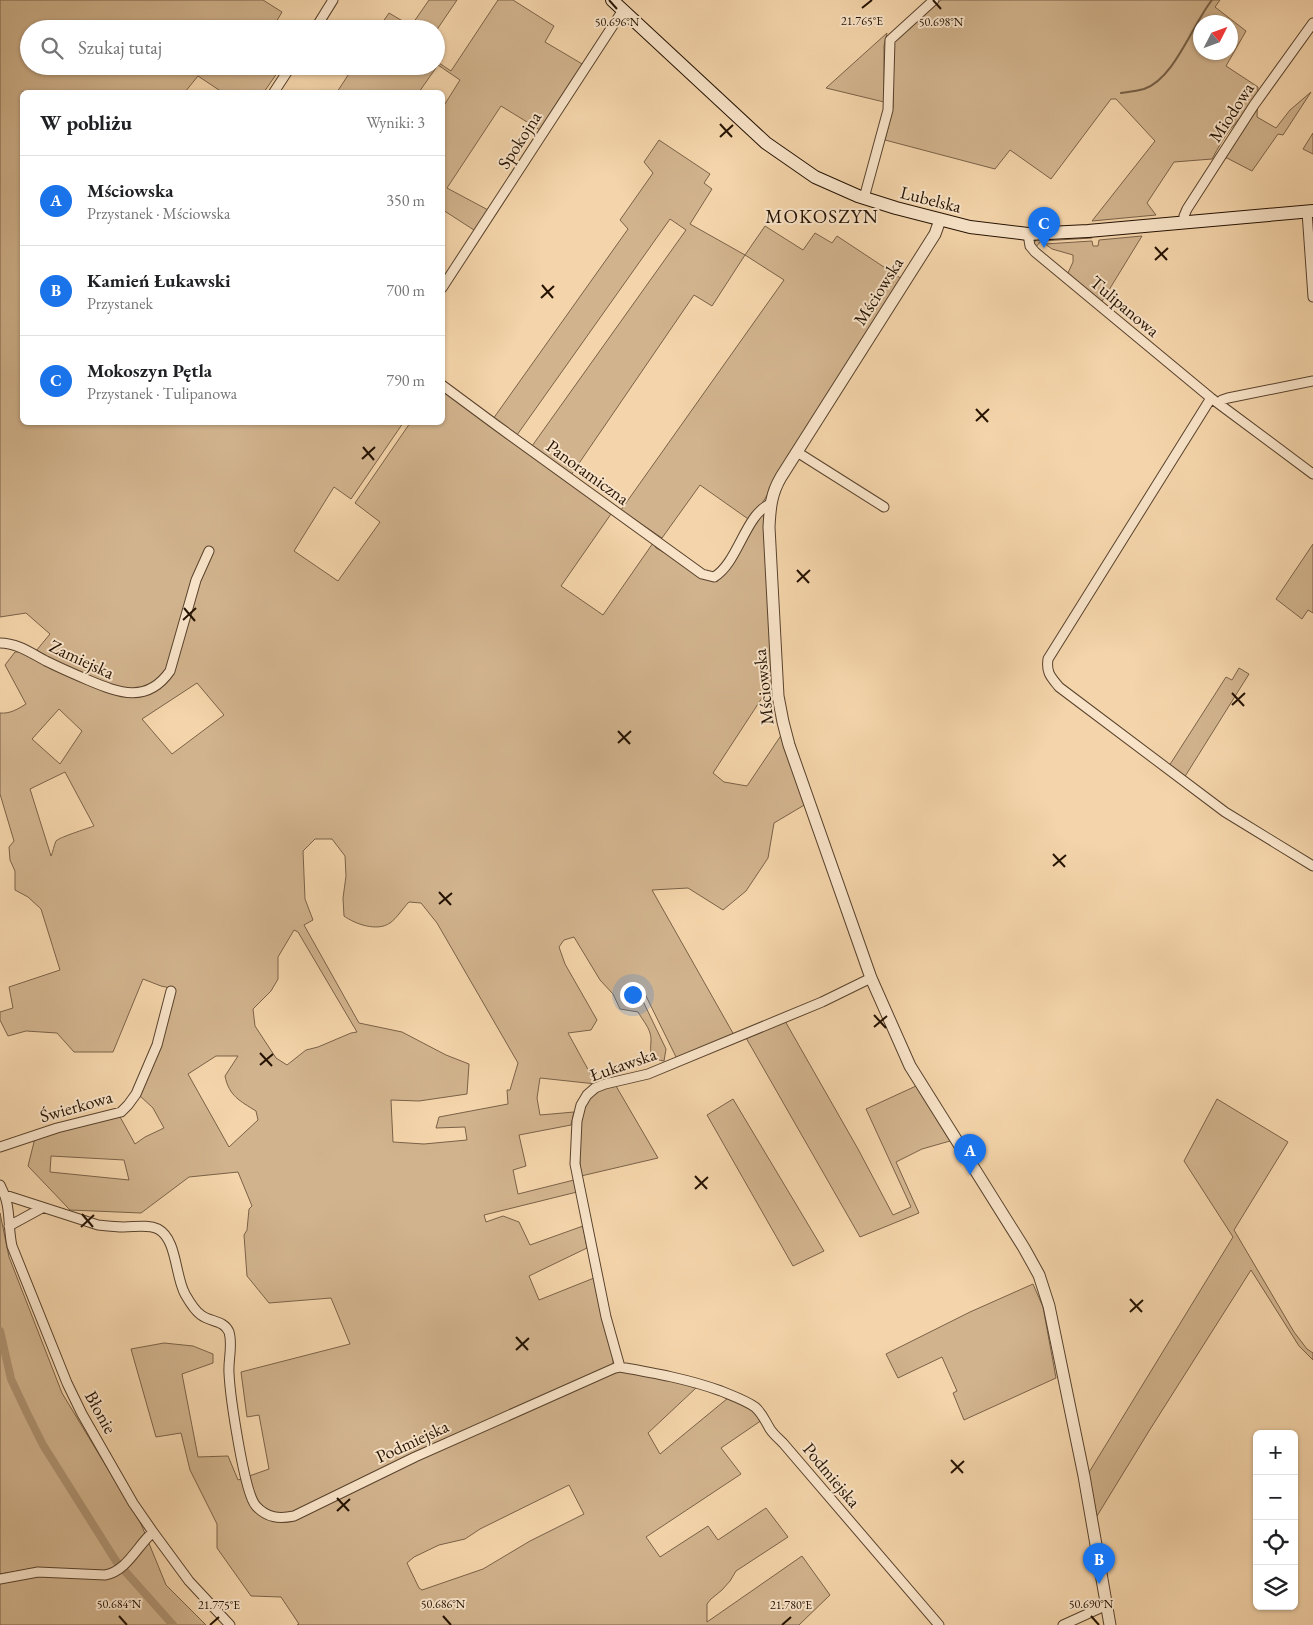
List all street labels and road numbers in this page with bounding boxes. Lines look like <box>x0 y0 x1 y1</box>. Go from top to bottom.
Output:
street label: Miodowa <box>1203 77 1259 146</box>
street label: Spokojna <box>492 106 547 173</box>
street label: Lubelska <box>898 180 965 218</box>
street label: Mściowska <box>848 252 908 329</box>
street label: Tulipanowa <box>1085 270 1165 342</box>
street label: Panoramiczna <box>542 434 634 510</box>
street label: Zamiejska <box>46 634 119 684</box>
street label: Mściowska <box>747 647 778 726</box>
street label: Łukawska <box>587 1042 660 1086</box>
street label: Świerkowa <box>37 1084 116 1127</box>
street label: Błonie <box>80 1387 122 1437</box>
street label: Podmiejska <box>372 1414 453 1468</box>
street label: Podmiejska <box>798 1438 866 1513</box>

